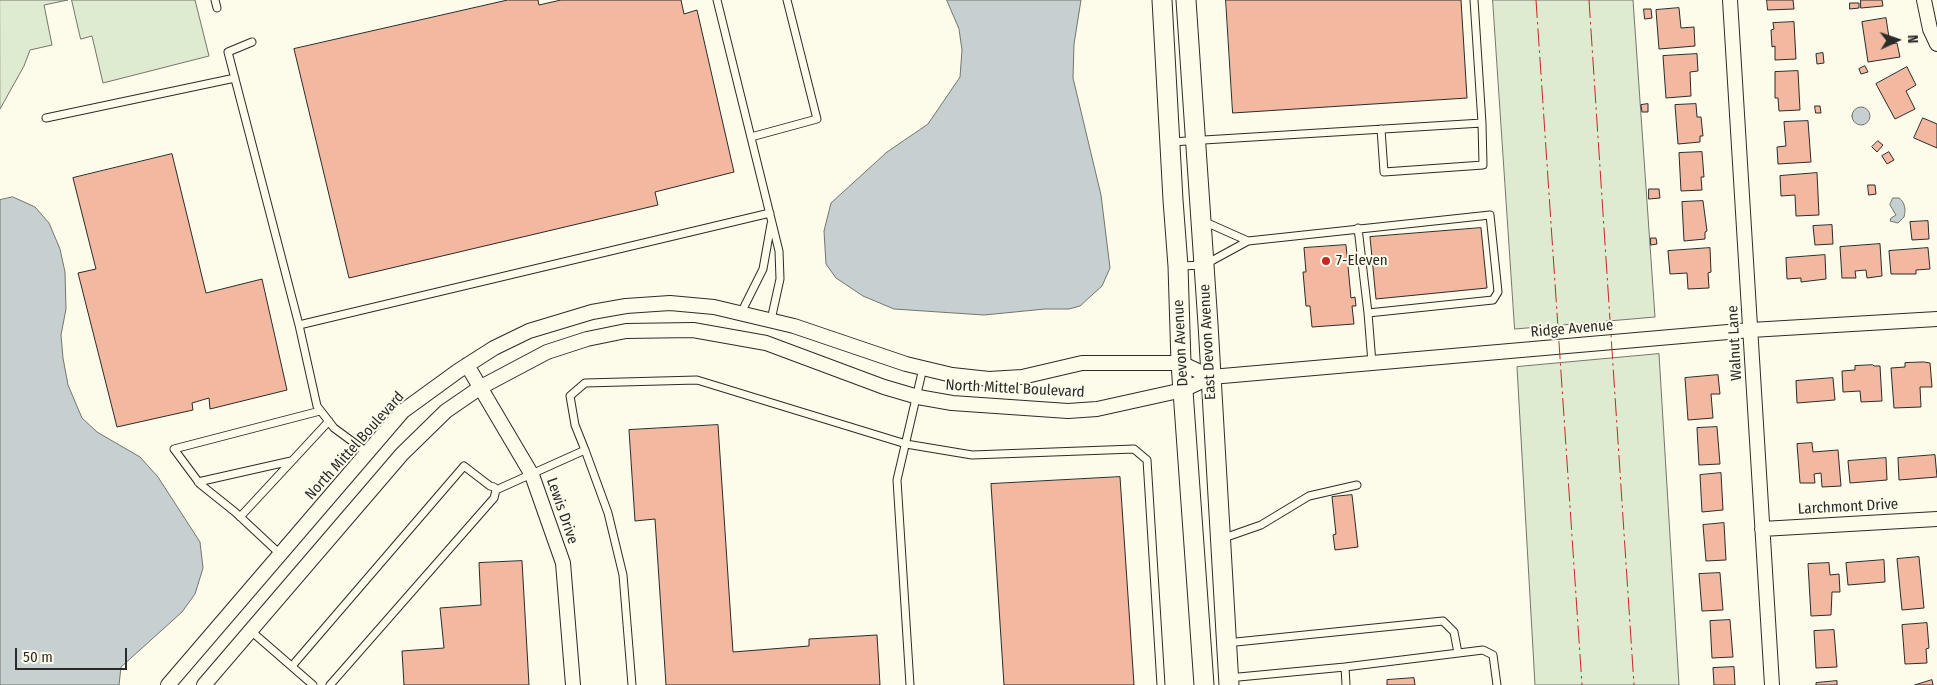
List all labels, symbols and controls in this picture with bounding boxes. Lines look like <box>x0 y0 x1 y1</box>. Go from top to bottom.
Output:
north arrow <box>1872 15 1922 65</box>
text: N <box>1904 35 1921 44</box>
place label: 7-Eleven <box>1336 252 1388 270</box>
marker: 7-Eleven <box>1320 255 1332 267</box>
street label: East Devon Avenue <box>1196 284 1220 400</box>
street label: Devon Avenue <box>1170 299 1192 387</box>
street label: Walnut Lane <box>1724 305 1746 381</box>
street label: Ridge Avenue <box>1530 316 1614 342</box>
street label: North Mittel Boulevard <box>945 376 1085 402</box>
street label: North Mittel Boulevard <box>302 388 408 504</box>
street label: Lewis Drive <box>542 475 582 547</box>
street label: Larchmont Drive <box>1797 495 1899 519</box>
scale bar <box>18 638 130 670</box>
text: 50 m <box>23 648 53 666</box>

